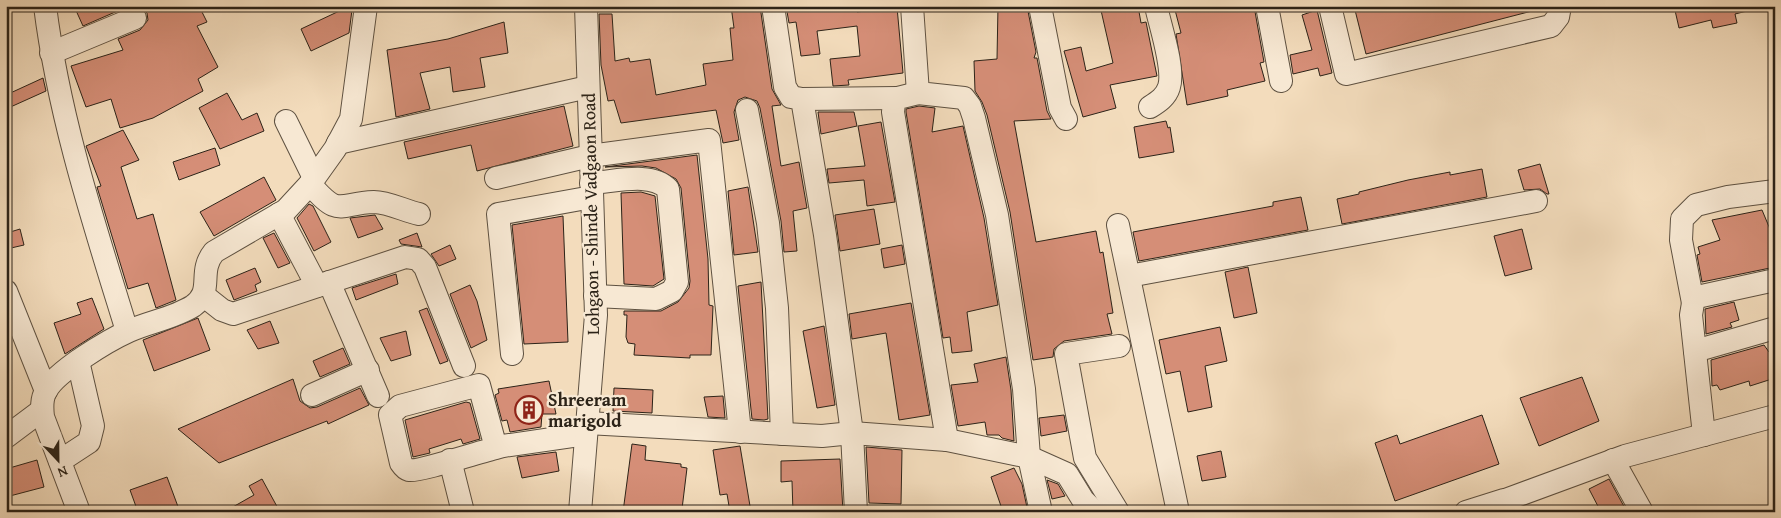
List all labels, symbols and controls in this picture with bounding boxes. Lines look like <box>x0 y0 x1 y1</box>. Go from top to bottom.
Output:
street label: Lohgaon - Shinde Vadgaon Road <box>575 92 606 335</box>
place label: Shreeram marigold <box>548 386 627 434</box>
building icon: Shreeram marigold <box>514 395 544 425</box>
north arrow <box>32 436 82 486</box>
text: N <box>54 461 71 483</box>

